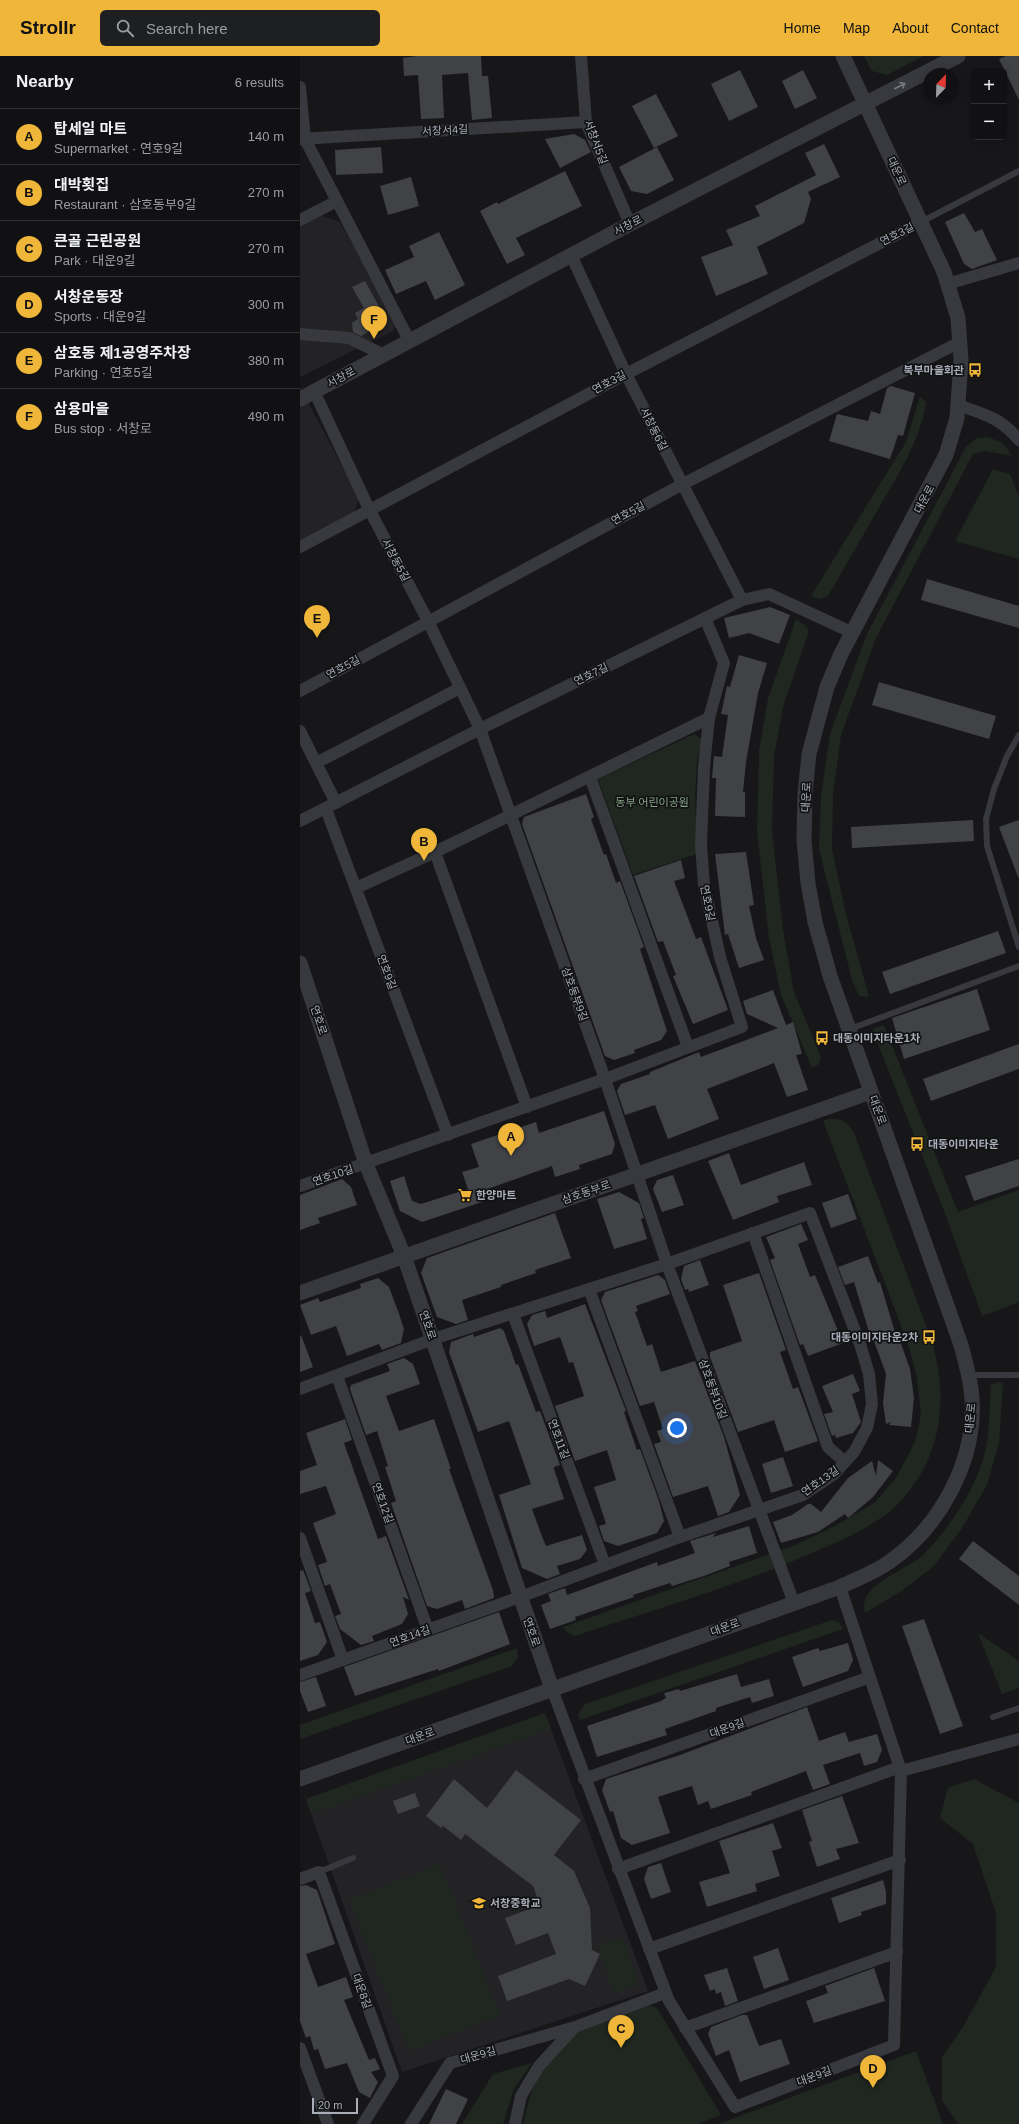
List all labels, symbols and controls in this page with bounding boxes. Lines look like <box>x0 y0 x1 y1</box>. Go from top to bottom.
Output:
search box <box>100 10 380 46</box>
text: Strollr <box>20 17 76 38</box>
icon: search <box>114 17 136 39</box>
text: Search here <box>146 20 228 37</box>
text: Home <box>784 20 821 36</box>
text: Map <box>843 20 870 36</box>
text: About <box>892 20 929 36</box>
text: Contact <box>951 20 999 36</box>
north arrow <box>923 68 959 104</box>
map controls <box>971 68 1007 140</box>
button: + <box>971 68 1007 104</box>
text: Nearby <box>16 72 74 91</box>
text: 6 results <box>235 75 284 90</box>
one-way arrow <box>894 82 906 89</box>
button: − <box>971 104 1007 140</box>
street label: 서창서5길 <box>582 118 610 166</box>
text: 탑세일 마트 <box>54 120 127 137</box>
street label: 서창서4길 <box>421 123 469 137</box>
text: A <box>24 129 34 144</box>
text: 140 m <box>248 129 284 144</box>
text: Supermarket · 연호9길 <box>54 141 183 156</box>
street label: 대운로 <box>885 155 909 187</box>
text: 대박횟집 <box>54 176 109 193</box>
text: B <box>24 185 34 200</box>
text: 270 m <box>248 185 284 200</box>
text: Restaurant · 삼호동부9길 <box>54 197 196 212</box>
street label: 서창로 <box>612 213 644 237</box>
street label: 연호3길 <box>878 220 916 248</box>
text: 큰골 근린공원 <box>54 232 141 249</box>
text: C <box>24 241 34 256</box>
text: 270 m <box>248 241 284 256</box>
text: Park · 대운9길 <box>54 253 135 268</box>
text: 서창운동장 <box>54 288 123 305</box>
text: D <box>24 297 34 312</box>
text: 300 m <box>248 297 284 312</box>
pin: F <box>361 306 387 339</box>
text: Sports · 대운9길 <box>54 309 146 324</box>
text: 삼호동 제1공영주차장 <box>54 344 191 361</box>
text: E <box>25 353 33 368</box>
text: 380 m <box>248 353 284 368</box>
bus stop icon: 북부마을회관 <box>967 362 983 378</box>
place label: 북부마을회관 <box>903 364 964 376</box>
text: Parking · 연호5길 <box>54 365 153 380</box>
street label: 서창로 <box>325 365 357 389</box>
street label: 연호3길 <box>590 368 628 396</box>
text: 삼용마을 <box>54 400 109 417</box>
street label: 서창동6길 <box>638 406 670 452</box>
text: F <box>25 409 33 424</box>
text: 490 m <box>248 409 284 424</box>
text: Bus stop · 서창로 <box>54 421 152 436</box>
street label: 대운로 <box>912 483 936 515</box>
street label: 연호5길 <box>609 499 647 527</box>
street label: 서창동5길 <box>380 537 412 583</box>
pin: E <box>304 605 330 638</box>
street label: 연호5길 <box>324 653 362 681</box>
street label: 연호7길 <box>572 661 610 687</box>
street label: 대운로 <box>799 782 813 812</box>
park label: 동부 어린이공원 <box>615 796 689 808</box>
pin: B <box>411 828 437 861</box>
street label: 연호9길 <box>699 884 717 922</box>
street label: 연호9길 <box>375 953 399 991</box>
street label: 삼호동부9길 <box>560 965 590 1023</box>
street label: 연호로 <box>309 1004 329 1036</box>
bus stop icon: 대동이미지타운1차 <box>814 1030 830 1046</box>
place label: 대동이미지타운1차 <box>833 1032 920 1044</box>
street label: 대운로 <box>867 1094 889 1126</box>
pin: A <box>498 1123 524 1156</box>
bus stop icon: 대동이미지타운 <box>909 1136 925 1152</box>
place label: 대동이미지타운 <box>928 1138 999 1150</box>
street label: 연호10길 <box>311 1162 355 1188</box>
street label: 삼호동부로 <box>560 1178 612 1206</box>
supermarket icon: 한양마트 <box>457 1187 473 1203</box>
place label: 한양마트 <box>476 1189 516 1201</box>
street label: 연호로 <box>417 1309 439 1341</box>
bus stop icon: 대동이미지타운2차 <box>921 1329 937 1345</box>
place label: 대동이미지타운2차 <box>831 1331 918 1343</box>
street label: 삼호동부10길 <box>697 1357 729 1421</box>
street label: 대운로 <box>963 1402 977 1434</box>
street label: 연호11길 <box>546 1417 572 1461</box>
your location <box>667 1418 687 1438</box>
street label: 연호13길 <box>799 1464 841 1498</box>
street label: 연호12길 <box>370 1481 396 1525</box>
street label: 연호로 <box>521 1616 543 1648</box>
street label: 대운로 <box>709 1616 741 1638</box>
street label: 연호14길 <box>388 1623 432 1649</box>
street label: 대운9길 <box>708 1716 746 1740</box>
street label: 대운로 <box>404 1725 436 1747</box>
school or university icon: 서창중학교 <box>471 1895 487 1911</box>
place label: 서창중학교 <box>490 1897 541 1909</box>
street label: 대운8길 <box>350 1972 374 2010</box>
pin: C <box>608 2015 634 2048</box>
street label: 대운9길 <box>459 2044 497 2066</box>
pin: D <box>860 2055 886 2088</box>
street label: 대운9길 <box>795 2064 833 2088</box>
scale bar <box>312 2096 358 2115</box>
text: 20 m <box>318 2099 342 2111</box>

